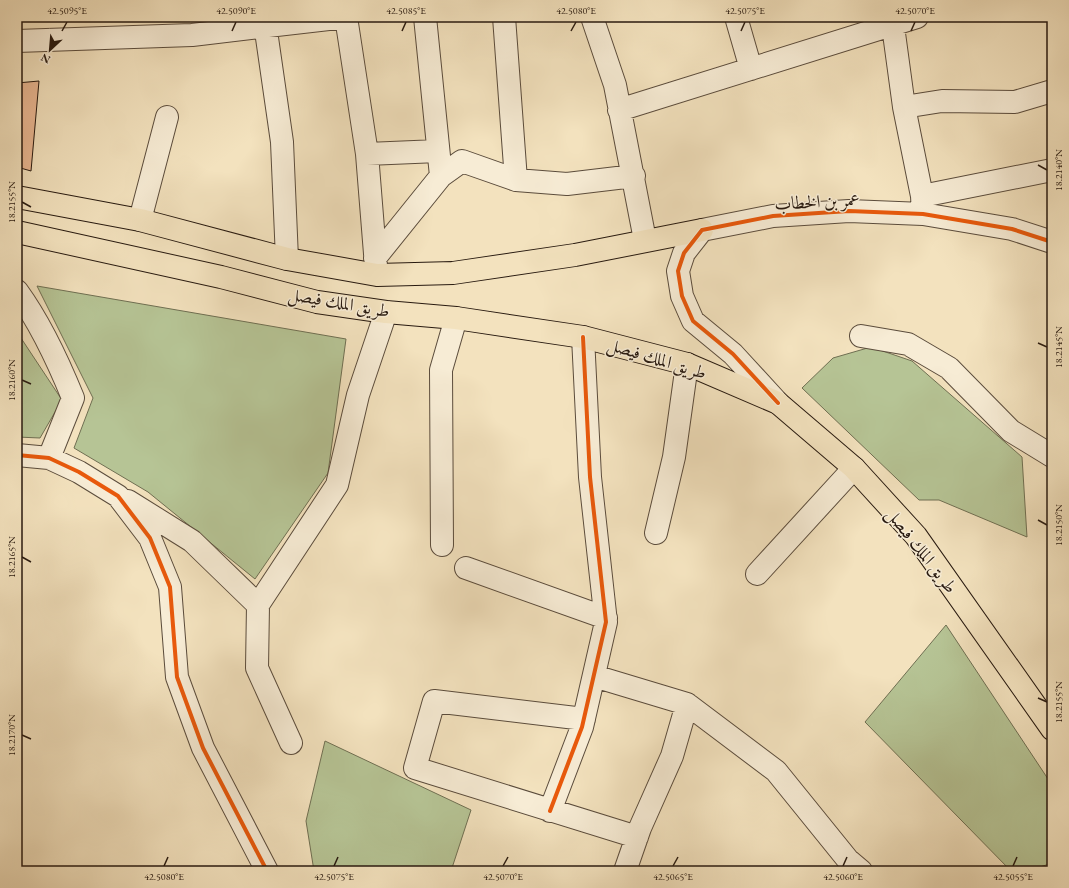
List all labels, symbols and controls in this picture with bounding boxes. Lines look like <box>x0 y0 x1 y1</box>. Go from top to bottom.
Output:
text: 42.5095°E <box>47 4 87 17</box>
text: 42.5090°E <box>216 4 256 17</box>
text: 42.5085°E <box>386 4 426 17</box>
text: 42.5080°E <box>556 4 596 17</box>
text: 42.5075°E <box>725 4 765 17</box>
text: 42.5070°E <box>895 4 935 17</box>
north arrow <box>30 30 70 70</box>
text: N <box>38 51 53 67</box>
text: 18.2140°N <box>1052 149 1065 191</box>
text: 18.2155°N <box>5 181 18 223</box>
street label: عمر بن الخطاب <box>774 187 860 216</box>
street label: طريق الملك فيصل <box>286 282 392 324</box>
text: 18.2145°N <box>1052 326 1065 368</box>
street label: طريق الملك فيصل <box>604 332 710 386</box>
text: 18.2160°N <box>5 359 18 401</box>
street label: طريق الملك فيصل <box>880 502 963 599</box>
text: 18.2150°N <box>1052 504 1065 546</box>
text: 18.2165°N <box>5 536 18 578</box>
text: 18.2155°N <box>1052 681 1065 723</box>
text: 18.2170°N <box>5 714 18 756</box>
text: 42.5080°E <box>144 870 184 883</box>
text: 42.5075°E <box>314 870 354 883</box>
text: 42.5070°E <box>483 870 523 883</box>
text: 42.5065°E <box>653 870 693 883</box>
text: 42.5060°E <box>823 870 863 883</box>
text: 42.5055°E <box>993 870 1033 883</box>

